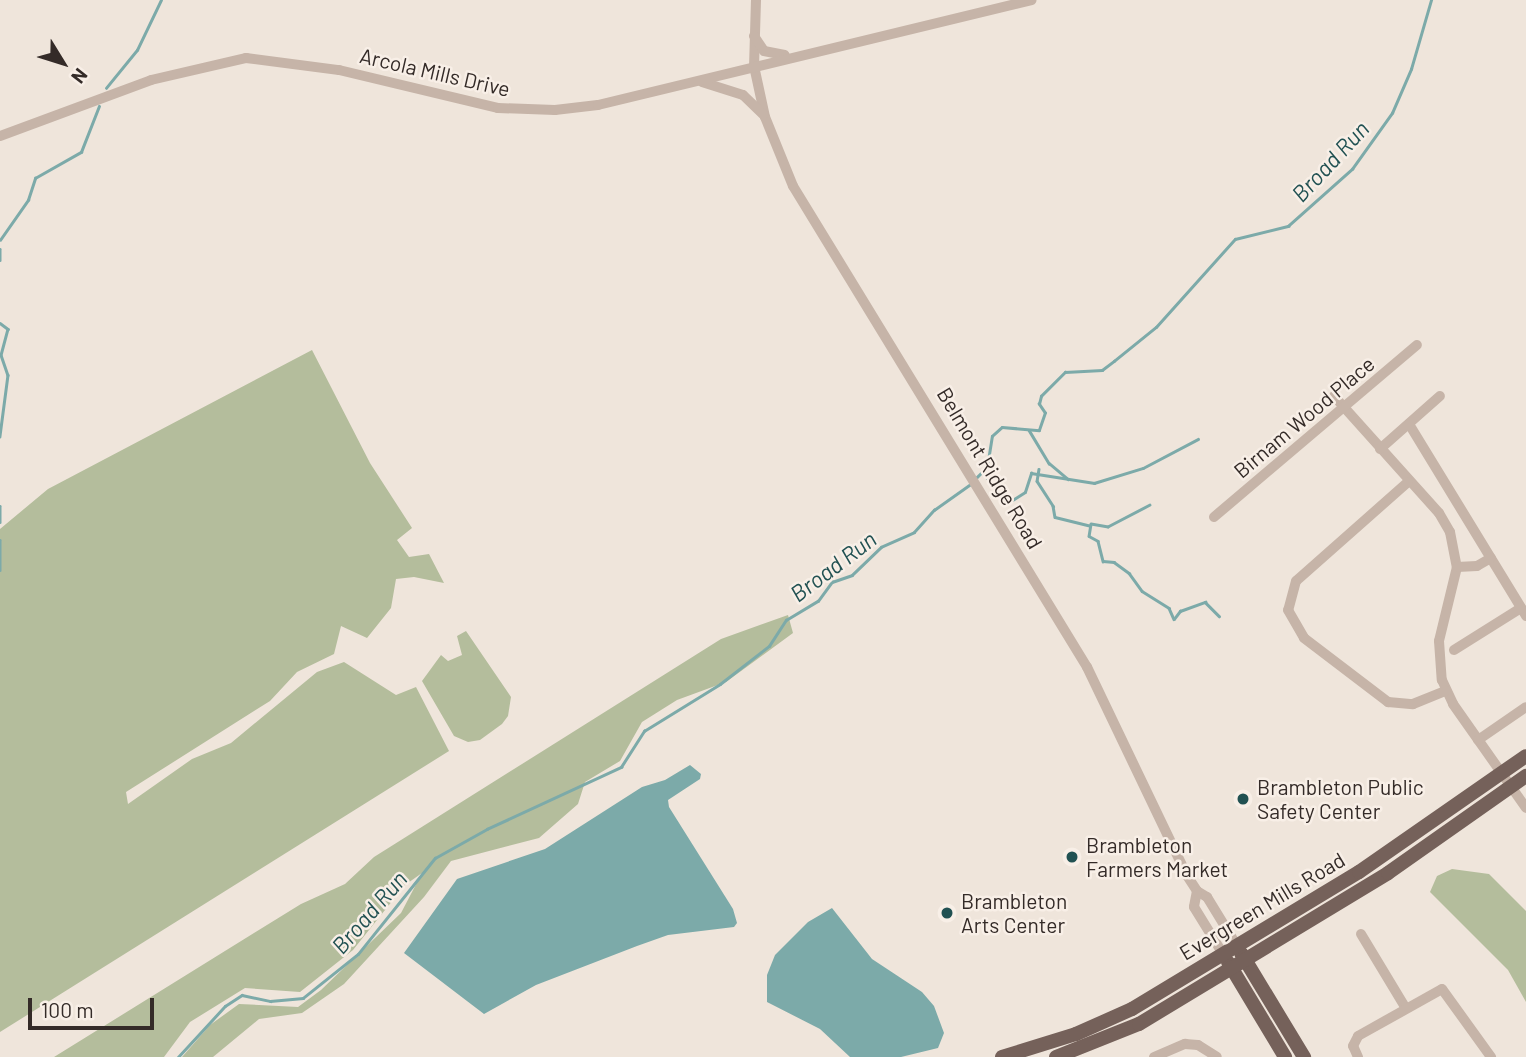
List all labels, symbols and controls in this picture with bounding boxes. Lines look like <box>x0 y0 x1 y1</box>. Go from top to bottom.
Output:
north arrow <box>28 28 98 98</box>
street label: Arcola Mills Drive <box>357 42 513 102</box>
text: N <box>67 64 93 88</box>
water label: Broad Run <box>1286 115 1374 207</box>
street label: Birnam Wood Place <box>1229 351 1379 483</box>
street label: Belmont Ridge Road <box>932 383 1048 553</box>
water label: Broad Run <box>785 525 881 607</box>
place label: Brambleton Public Safety Center <box>1257 774 1424 824</box>
marker: Brambleton Public Safety Center <box>1235 791 1251 807</box>
place label: Brambleton Farmers Market <box>1086 832 1228 882</box>
street label: Evergreen Mills Road <box>1175 847 1349 965</box>
marker: Brambleton Farmers Market <box>1064 849 1080 865</box>
water label: Broad Run <box>326 865 412 959</box>
place label: Brambleton Arts Center <box>961 888 1067 938</box>
marker: Brambleton Arts Center <box>939 905 955 921</box>
scale bar <box>32 984 158 1028</box>
text: 100 m <box>41 997 94 1022</box>

